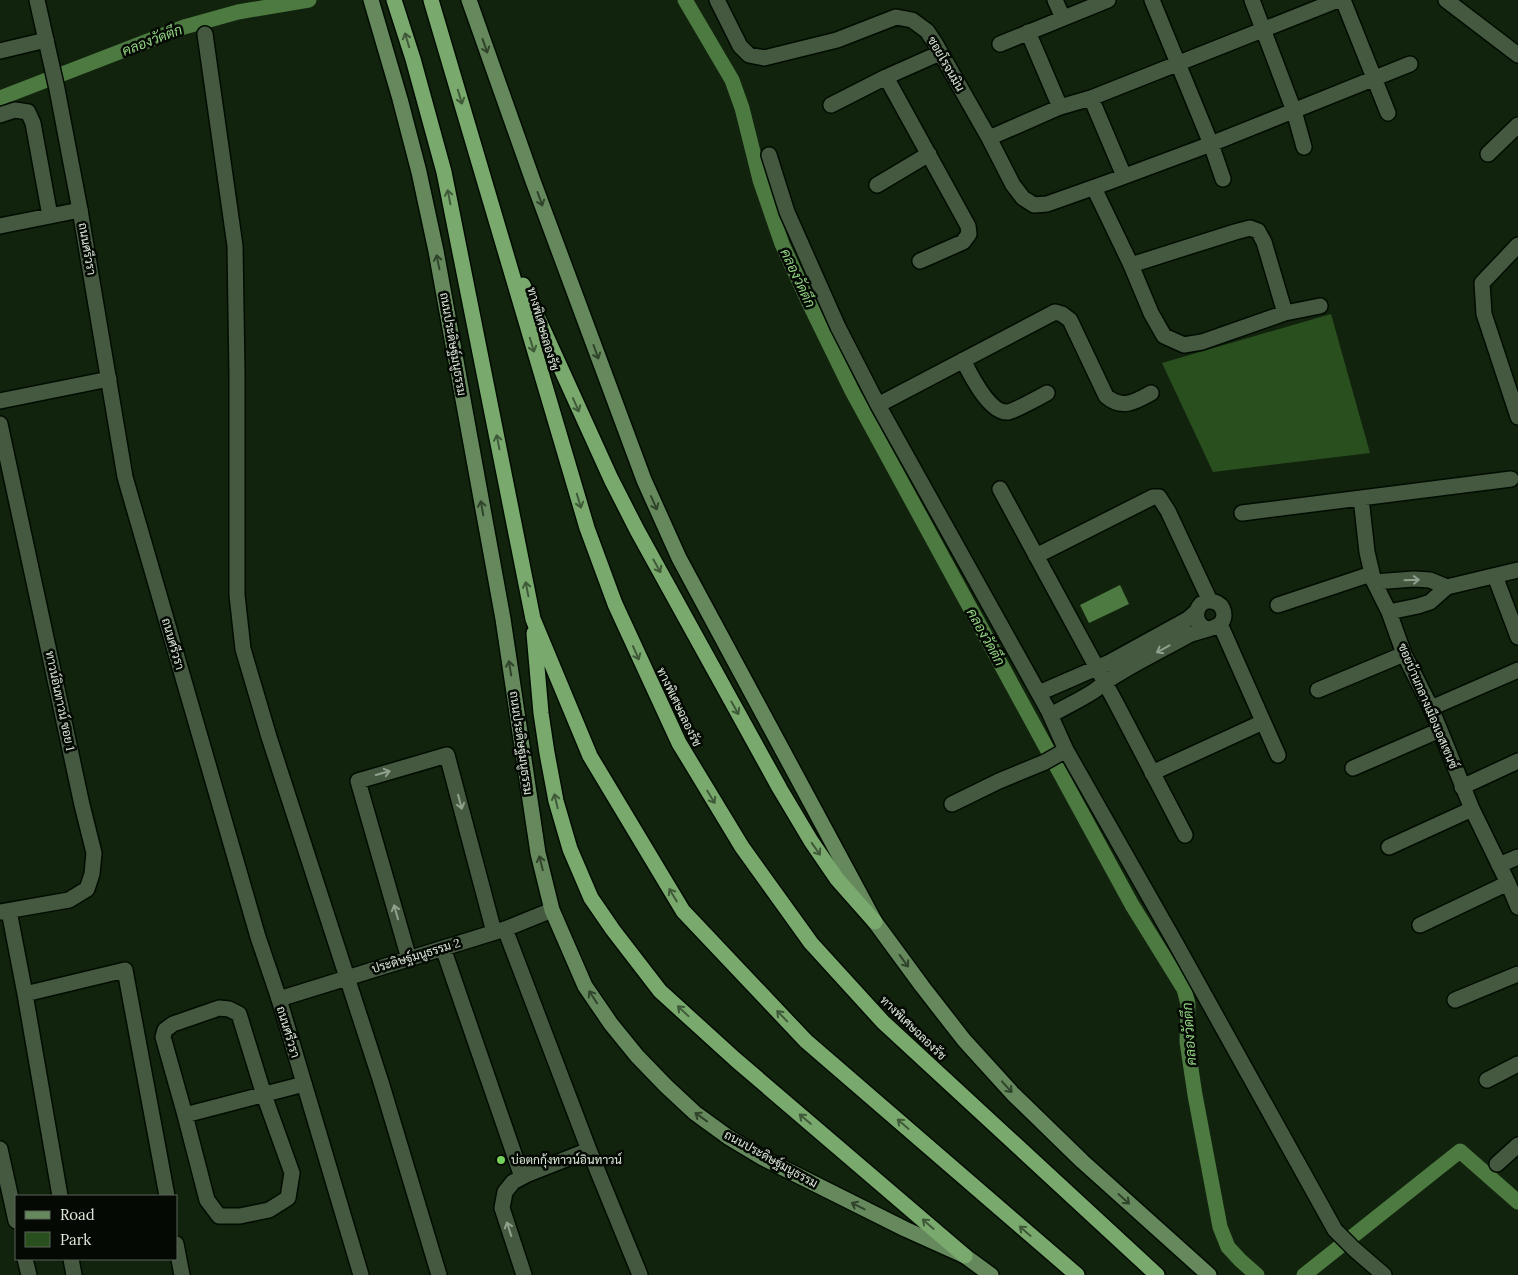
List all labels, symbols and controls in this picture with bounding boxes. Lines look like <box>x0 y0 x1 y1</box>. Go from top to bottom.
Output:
water label: คลองวัดตึก <box>119 20 185 60</box>
one-way arrow <box>401 32 411 48</box>
street label: ซอยโรจนมิน <box>925 34 968 94</box>
one-way arrow <box>481 38 490 53</box>
one-way arrow <box>455 89 465 105</box>
one-way arrow <box>444 189 454 205</box>
one-way arrow <box>536 191 545 206</box>
street label: ถนนศรีวรา <box>75 221 99 276</box>
water label: คลองวัดตึก <box>776 246 820 310</box>
one-way arrow <box>432 254 442 270</box>
street label: ทางพิเศษฉลองรัช <box>524 285 563 372</box>
street label: ถนนประดิษฐ์มนูธรรม <box>436 291 470 397</box>
one-way arrow <box>528 337 538 353</box>
one-way arrow <box>592 343 601 359</box>
one-way arrow <box>572 397 582 412</box>
one-way arrow <box>493 434 503 450</box>
one-way arrow <box>574 492 584 508</box>
one-way arrow <box>650 495 659 510</box>
one-way arrow <box>477 500 487 516</box>
one-way arrow <box>653 558 662 573</box>
one-way arrow <box>1403 575 1419 584</box>
one-way arrow <box>522 581 531 597</box>
water label: คลองวัดตึก <box>963 605 1009 669</box>
street label: ถนนศรีวรา <box>159 616 188 671</box>
street label: ซอยบ้านกลางเมืองเอสเซนซ์ <box>1395 641 1462 771</box>
one-way arrow <box>1156 644 1171 654</box>
one-way arrow <box>632 645 642 660</box>
street label: ทาวน์อินทาวน์ ซอย 1 <box>43 650 78 752</box>
one-way arrow <box>505 660 515 676</box>
street label: ทางพิเศษฉลองรัช <box>654 665 705 749</box>
street label: ถนนประดิษฐ์มนูธรรม <box>506 690 536 796</box>
one-way arrow <box>731 700 741 715</box>
one-way arrow <box>375 768 391 778</box>
one-way arrow <box>707 789 717 803</box>
one-way arrow <box>455 793 465 809</box>
one-way arrow <box>551 793 560 809</box>
one-way arrow <box>811 842 821 856</box>
one-way arrow <box>536 855 545 871</box>
one-way arrow <box>668 889 678 903</box>
one-way arrow <box>390 904 400 920</box>
street label: ประดิษฐ์มนูธรรม 2 <box>370 935 462 977</box>
one-way arrow <box>899 954 909 968</box>
one-way arrow <box>588 991 598 1005</box>
street label: ทางพิเศษฉลองรัช <box>877 992 950 1063</box>
water label: คลองวัดตึก <box>1178 1002 1200 1066</box>
street label: ถนนศรีวรา <box>274 1004 303 1059</box>
one-way arrow <box>676 1005 689 1017</box>
one-way arrow <box>776 1009 788 1022</box>
one-way arrow <box>1001 1080 1013 1093</box>
one-way arrow <box>695 1112 708 1123</box>
one-way arrow <box>798 1113 811 1124</box>
one-way arrow <box>896 1119 909 1130</box>
street label: ถนนประดิษฐ์มนูธรรม <box>721 1127 821 1191</box>
place label: บ่อตกกุ้งทาวน์อินทาวน์ <box>511 1152 622 1169</box>
marker: บ่อตกกุ้งทาวน์อินทาวน์ <box>495 1154 507 1166</box>
one-way arrow <box>1118 1193 1131 1205</box>
legend <box>15 1195 178 1260</box>
one-way arrow <box>851 1201 866 1210</box>
text: Road <box>60 1205 95 1224</box>
one-way arrow <box>922 1219 935 1230</box>
one-way arrow <box>504 1221 513 1237</box>
one-way arrow <box>1019 1225 1032 1237</box>
text: Park <box>60 1230 91 1249</box>

